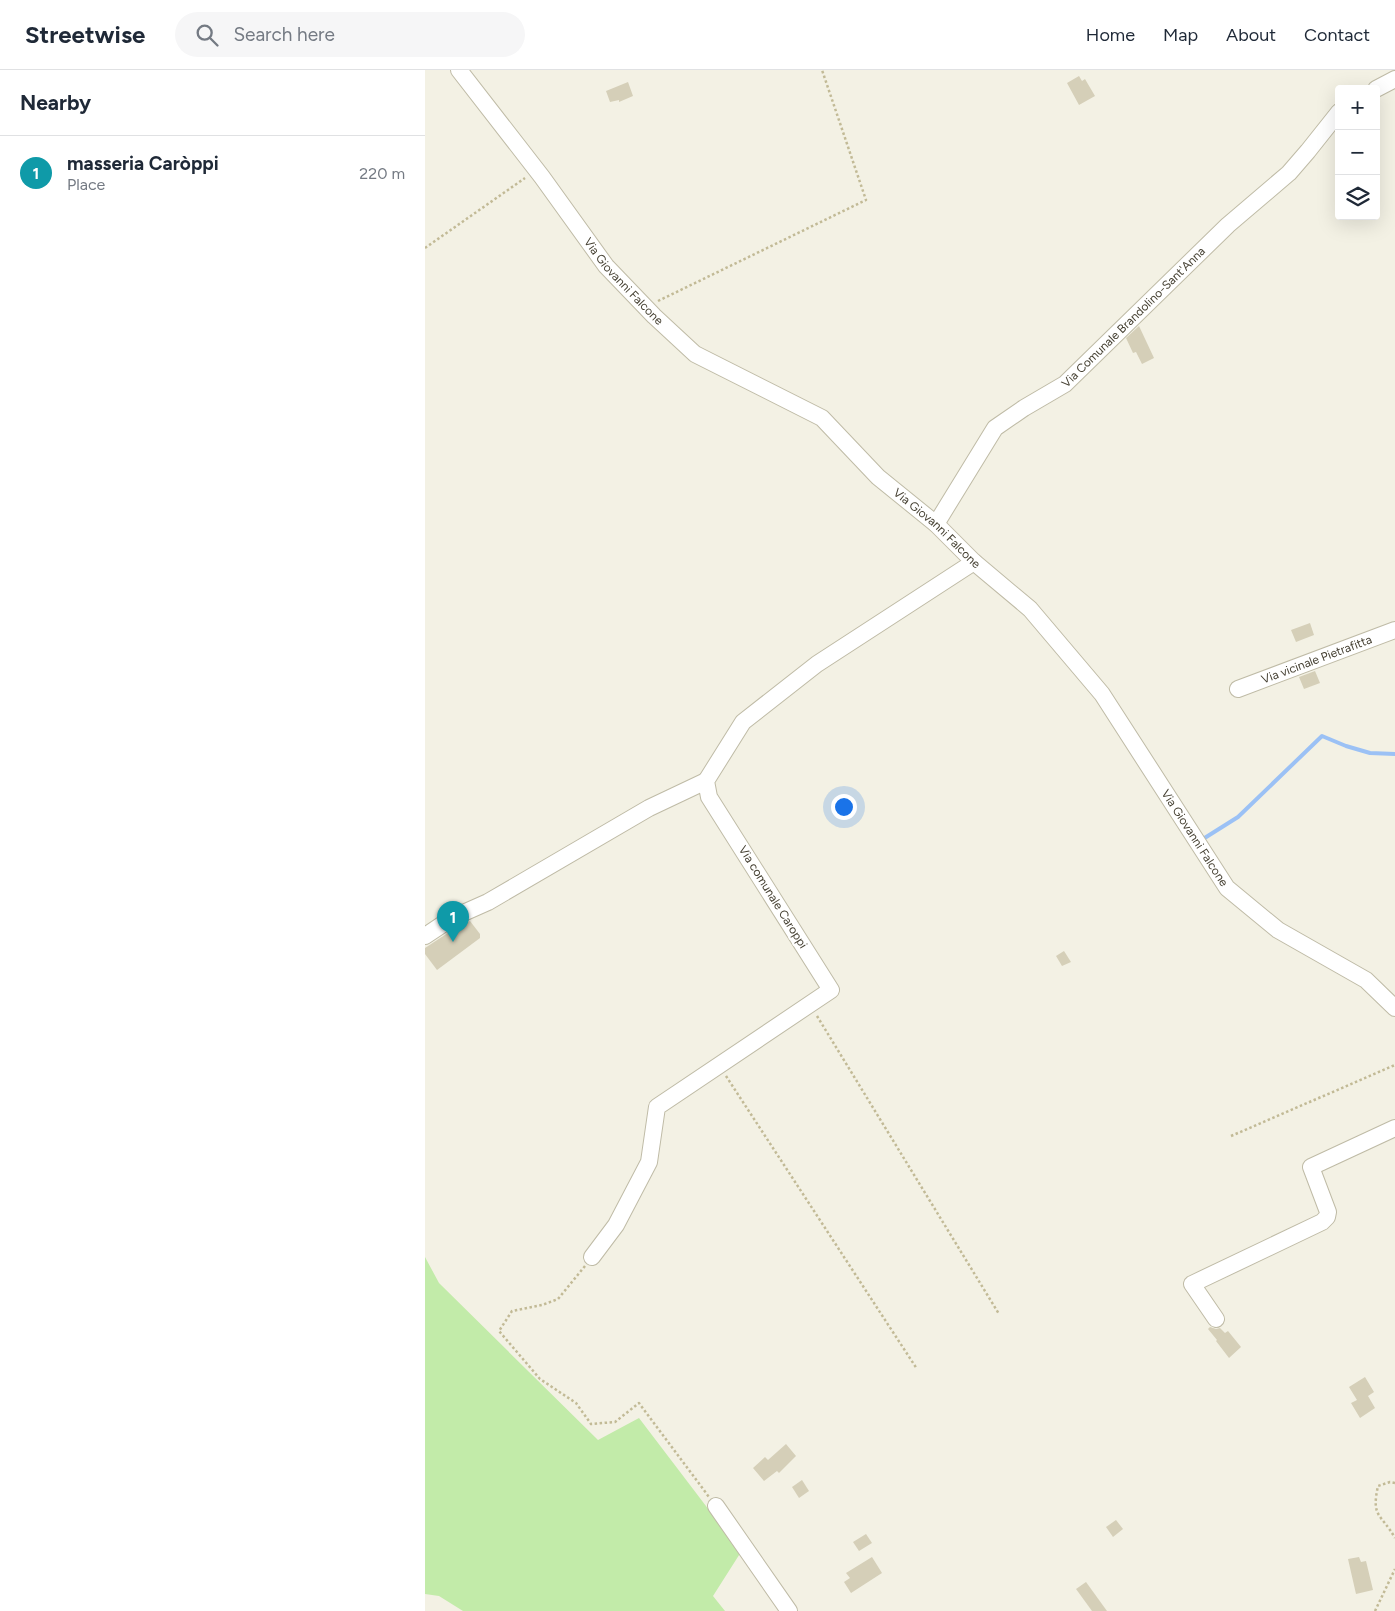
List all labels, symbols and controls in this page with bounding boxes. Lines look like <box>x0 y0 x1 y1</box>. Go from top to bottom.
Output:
search box <box>175 12 525 57</box>
text: Streetwise <box>25 20 145 49</box>
icon: search <box>193 21 221 49</box>
text: Search here <box>233 23 335 46</box>
text: Home <box>1086 24 1135 46</box>
text: Map <box>1163 24 1198 46</box>
text: About <box>1226 24 1276 46</box>
text: Contact <box>1304 24 1370 46</box>
map controls <box>1335 85 1380 220</box>
button: + <box>1335 85 1380 130</box>
text: Nearby <box>20 90 91 115</box>
button: − <box>1335 130 1380 175</box>
text: masseria Caròppi <box>67 152 219 175</box>
text: 1 <box>33 164 39 183</box>
text: 220 m <box>359 164 405 183</box>
text: Place <box>67 175 105 194</box>
button: layers <box>1335 175 1380 220</box>
street label: Via Giovanni Falcone <box>581 235 666 328</box>
street label: Via Comunale Brandolino-Sant'Anna <box>1059 244 1208 390</box>
street label: Via Giovanni Falcone <box>891 485 983 571</box>
street label: Via vicinale Pietrafitta <box>1259 632 1374 687</box>
street label: Via Giovanni Falcone <box>1158 787 1231 889</box>
your location <box>831 794 857 820</box>
street label: Via comunale Caroppi <box>736 843 810 951</box>
pin: 1 <box>437 901 469 942</box>

